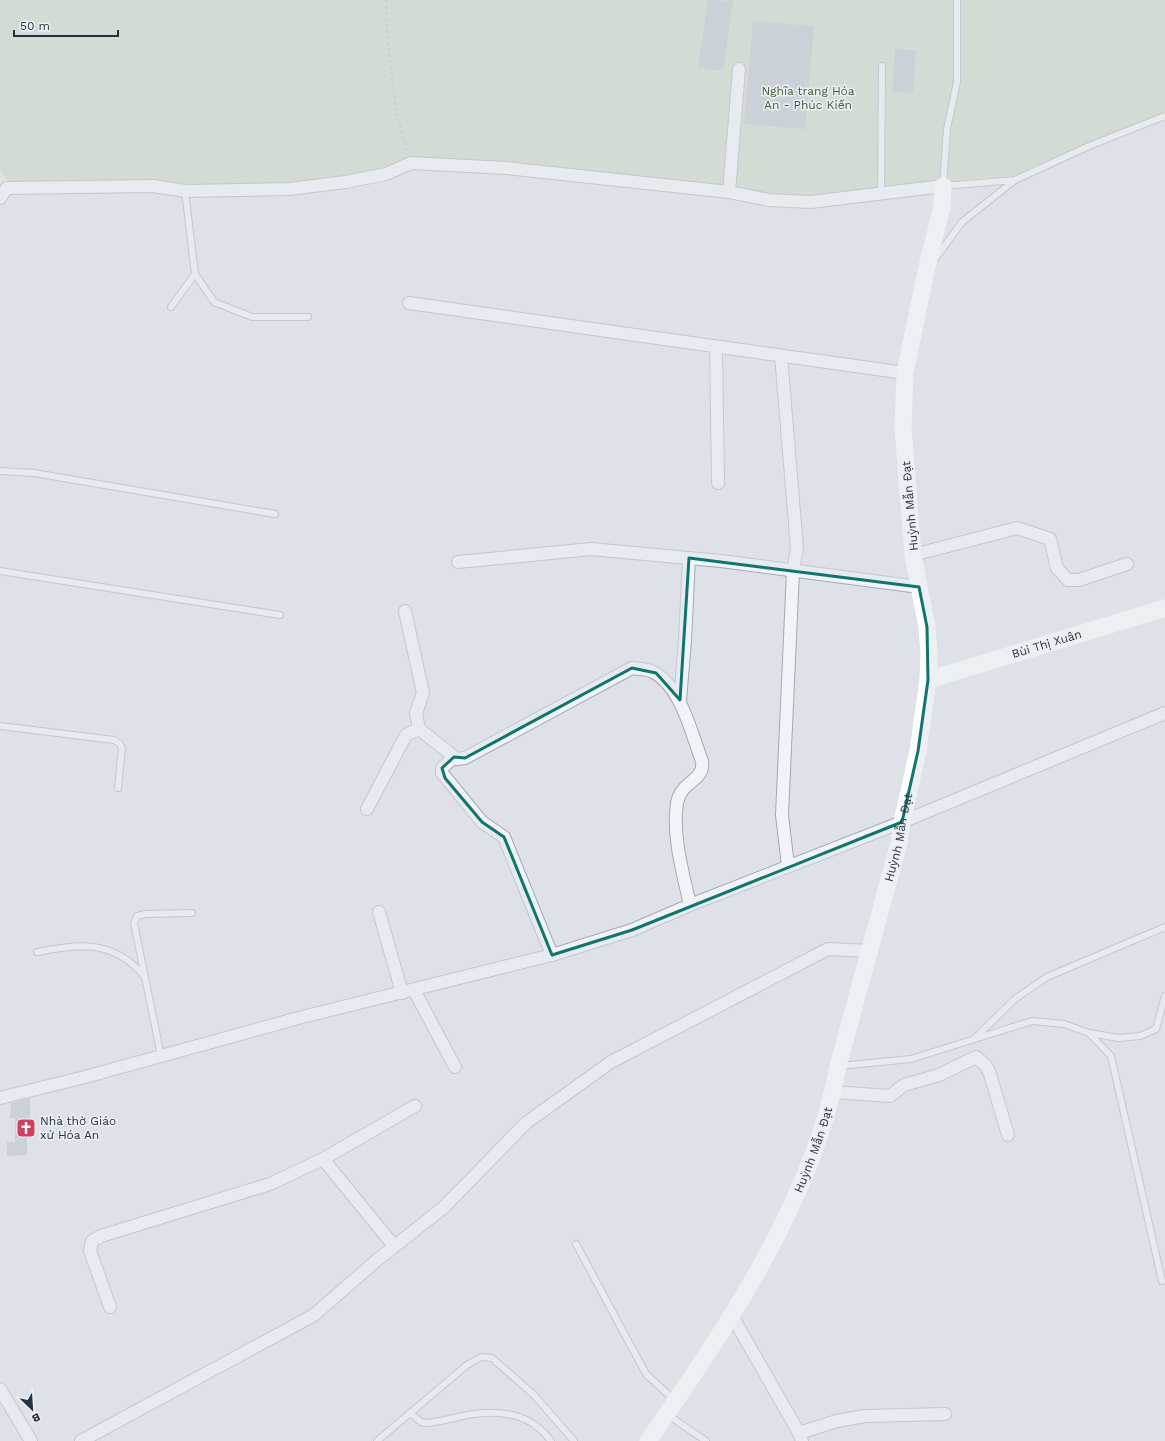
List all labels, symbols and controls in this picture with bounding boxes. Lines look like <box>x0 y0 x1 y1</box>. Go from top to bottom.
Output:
scale bar <box>14 12 118 38</box>
text: 50 m <box>20 19 50 33</box>
park label: Nghĩa trang Hóa An - Phúc Kiến <box>761 84 855 112</box>
street label: Huỳnh Mẫn Đạt <box>899 460 921 552</box>
street label: Bùi Thị Xuân <box>1010 627 1083 661</box>
street label: Huỳnh Mẫn Đạt <box>882 792 915 883</box>
street label: Huỳnh Mẫn Đạt <box>791 1105 835 1195</box>
place label: Nhà thờ Giáo xứ Hóa An <box>40 1114 116 1142</box>
church icon: Nhà thờ Giáo xứ Hóa An <box>15 1117 37 1139</box>
north arrow <box>12 1389 52 1429</box>
text: B <box>29 1410 42 1425</box>

